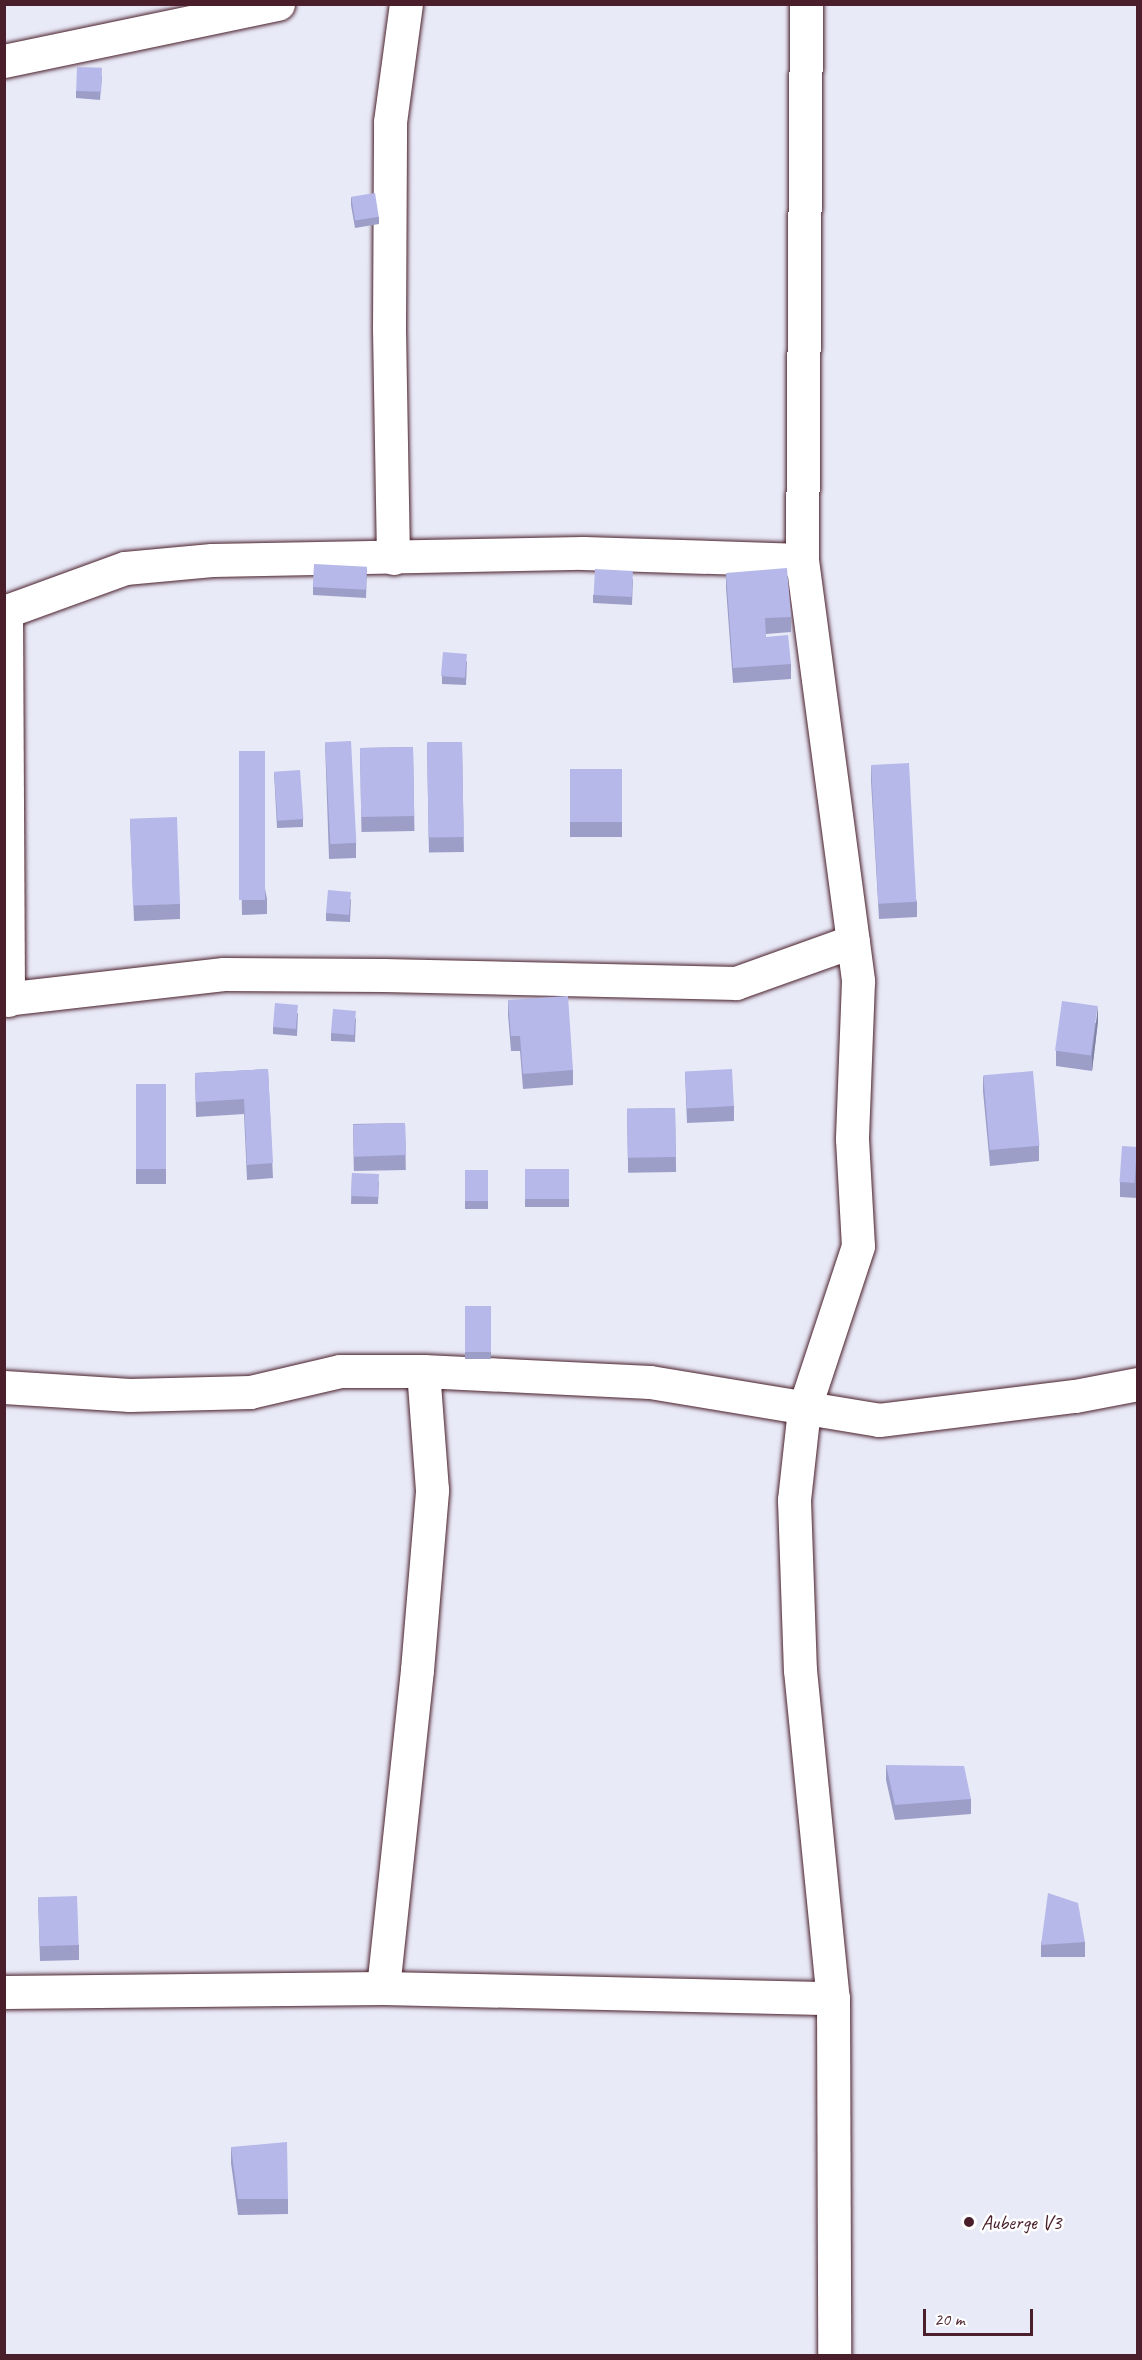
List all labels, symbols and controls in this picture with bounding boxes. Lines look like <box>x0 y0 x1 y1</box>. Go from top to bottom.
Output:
place label: Auberge V3 <box>981 2209 1062 2235</box>
marker: Auberge V3 <box>962 2215 976 2229</box>
scale bar <box>926 2297 1036 2335</box>
text: 20 m <box>934 2308 965 2330</box>

